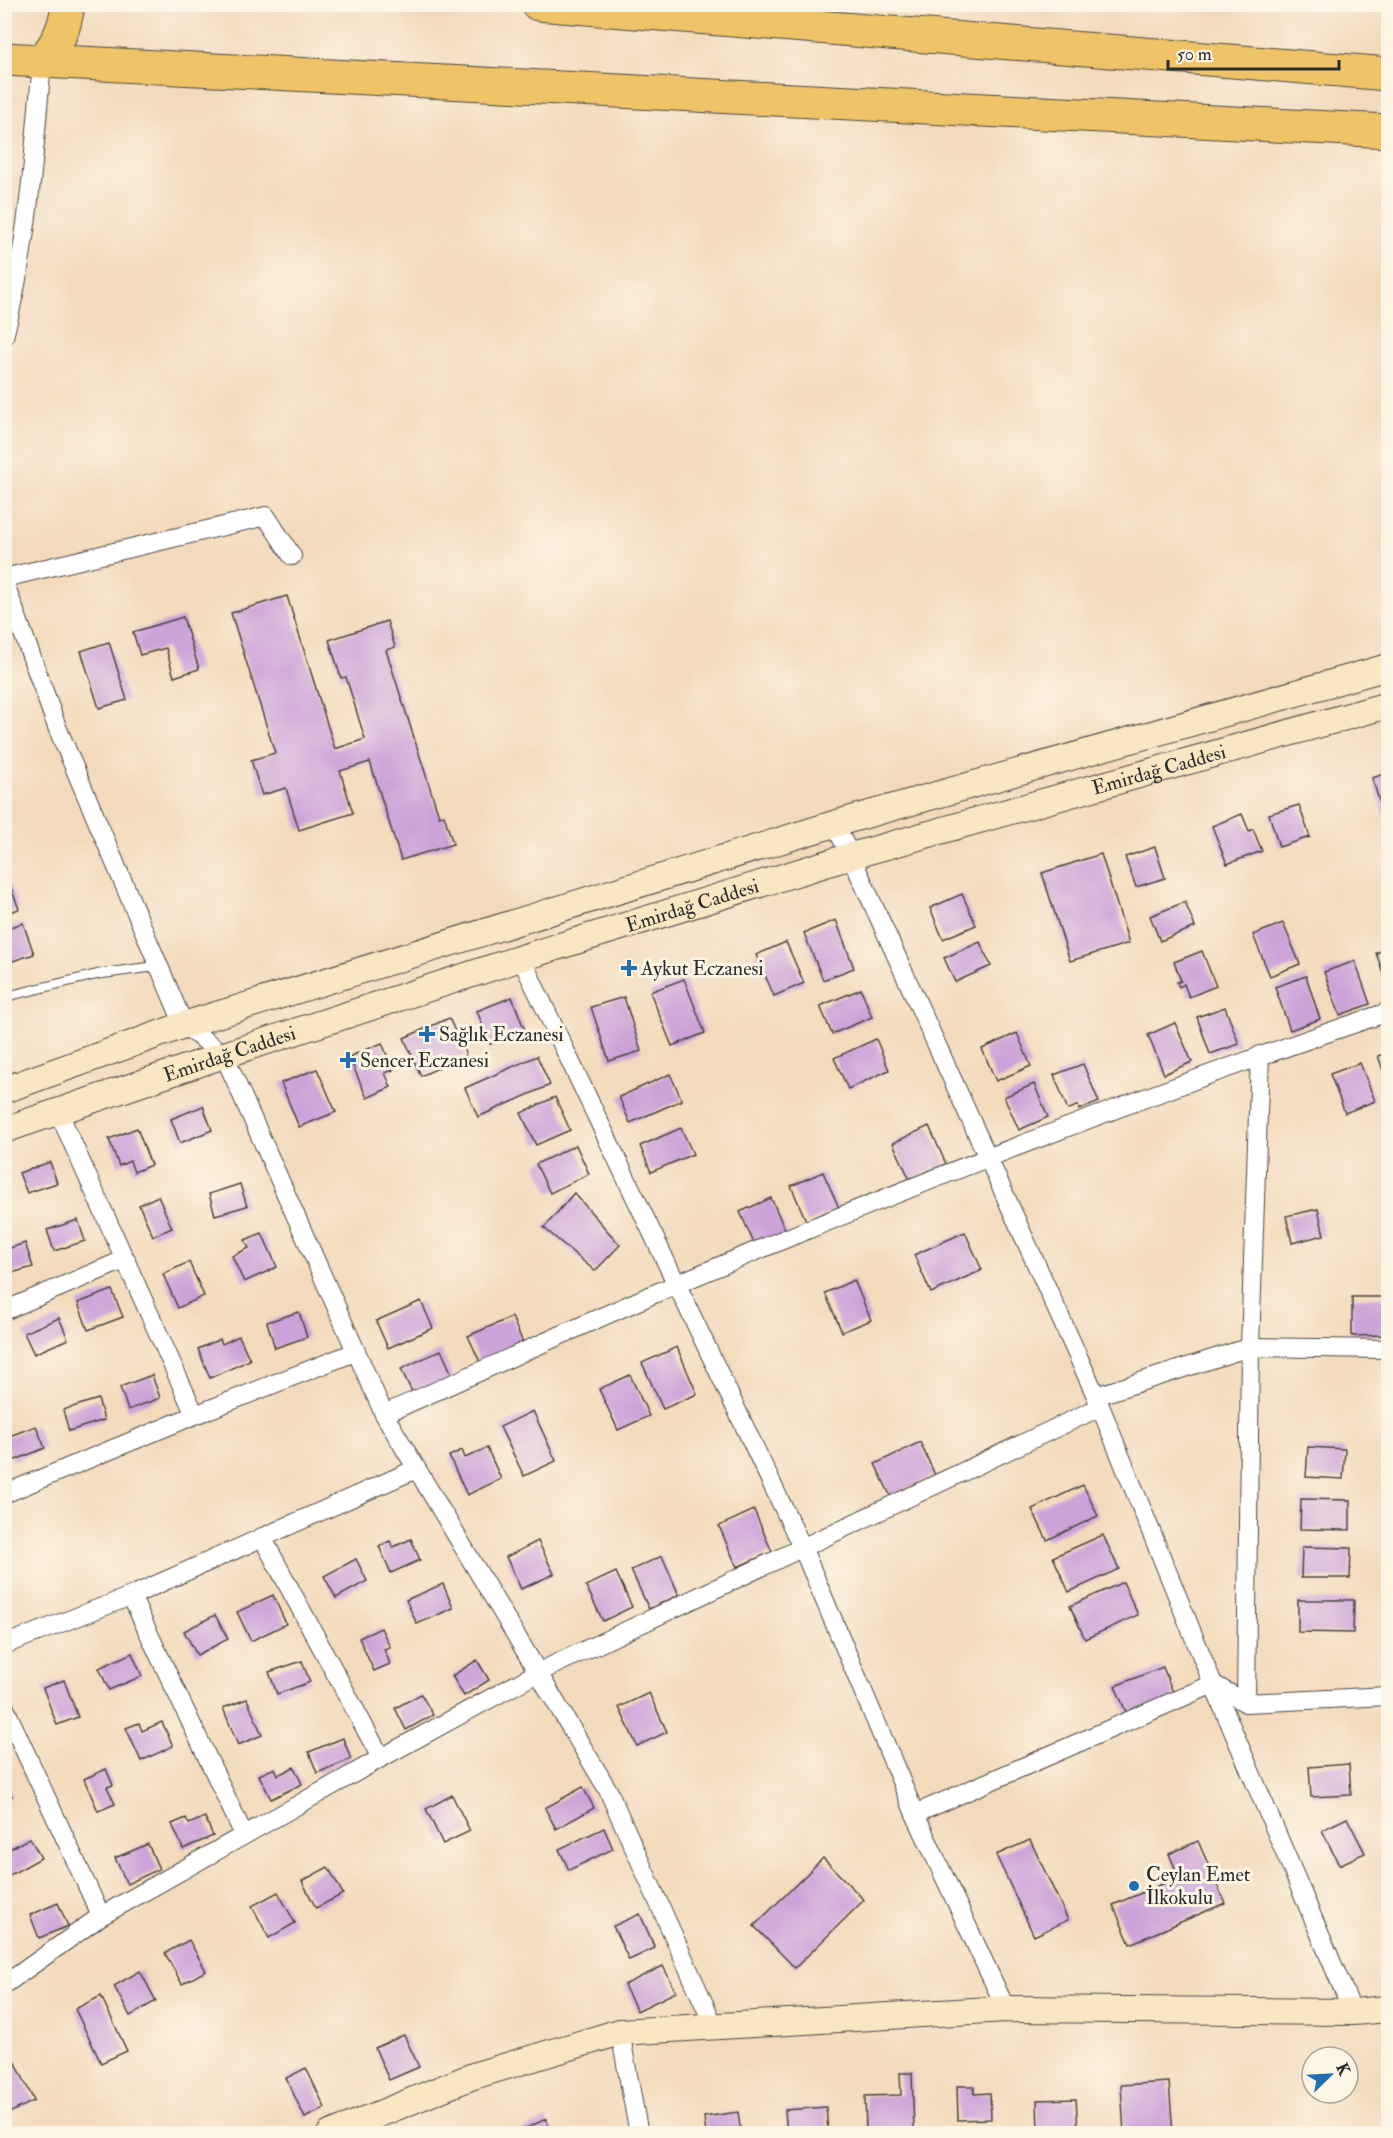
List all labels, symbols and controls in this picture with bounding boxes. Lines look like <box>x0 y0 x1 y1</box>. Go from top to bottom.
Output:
scale bar <box>1168 33 1339 71</box>
text: 50 m <box>1177 43 1212 66</box>
street label: Emirdağ Caddesi <box>1089 739 1228 800</box>
street label: Emirdağ Caddesi <box>623 873 762 937</box>
place label: Aykut Eczanesi <box>640 956 764 981</box>
marker: Aykut Eczanesi <box>622 961 636 975</box>
street label: Emirdağ Caddesi <box>160 1020 299 1087</box>
place label: Sağlık Eczanesi <box>439 1022 564 1047</box>
marker: Sağlık Eczanesi <box>420 1027 434 1041</box>
place label: Sencer Eczanesi <box>360 1048 489 1073</box>
marker: Sencer Eczanesi <box>341 1053 355 1067</box>
place label: Ceylan Emet İlkokulu <box>1146 1862 1251 1910</box>
marker: Ceylan Emet İlkokulu <box>1127 1879 1141 1893</box>
north arrow <box>1300 2045 1360 2105</box>
text: K <box>1331 2060 1355 2079</box>

